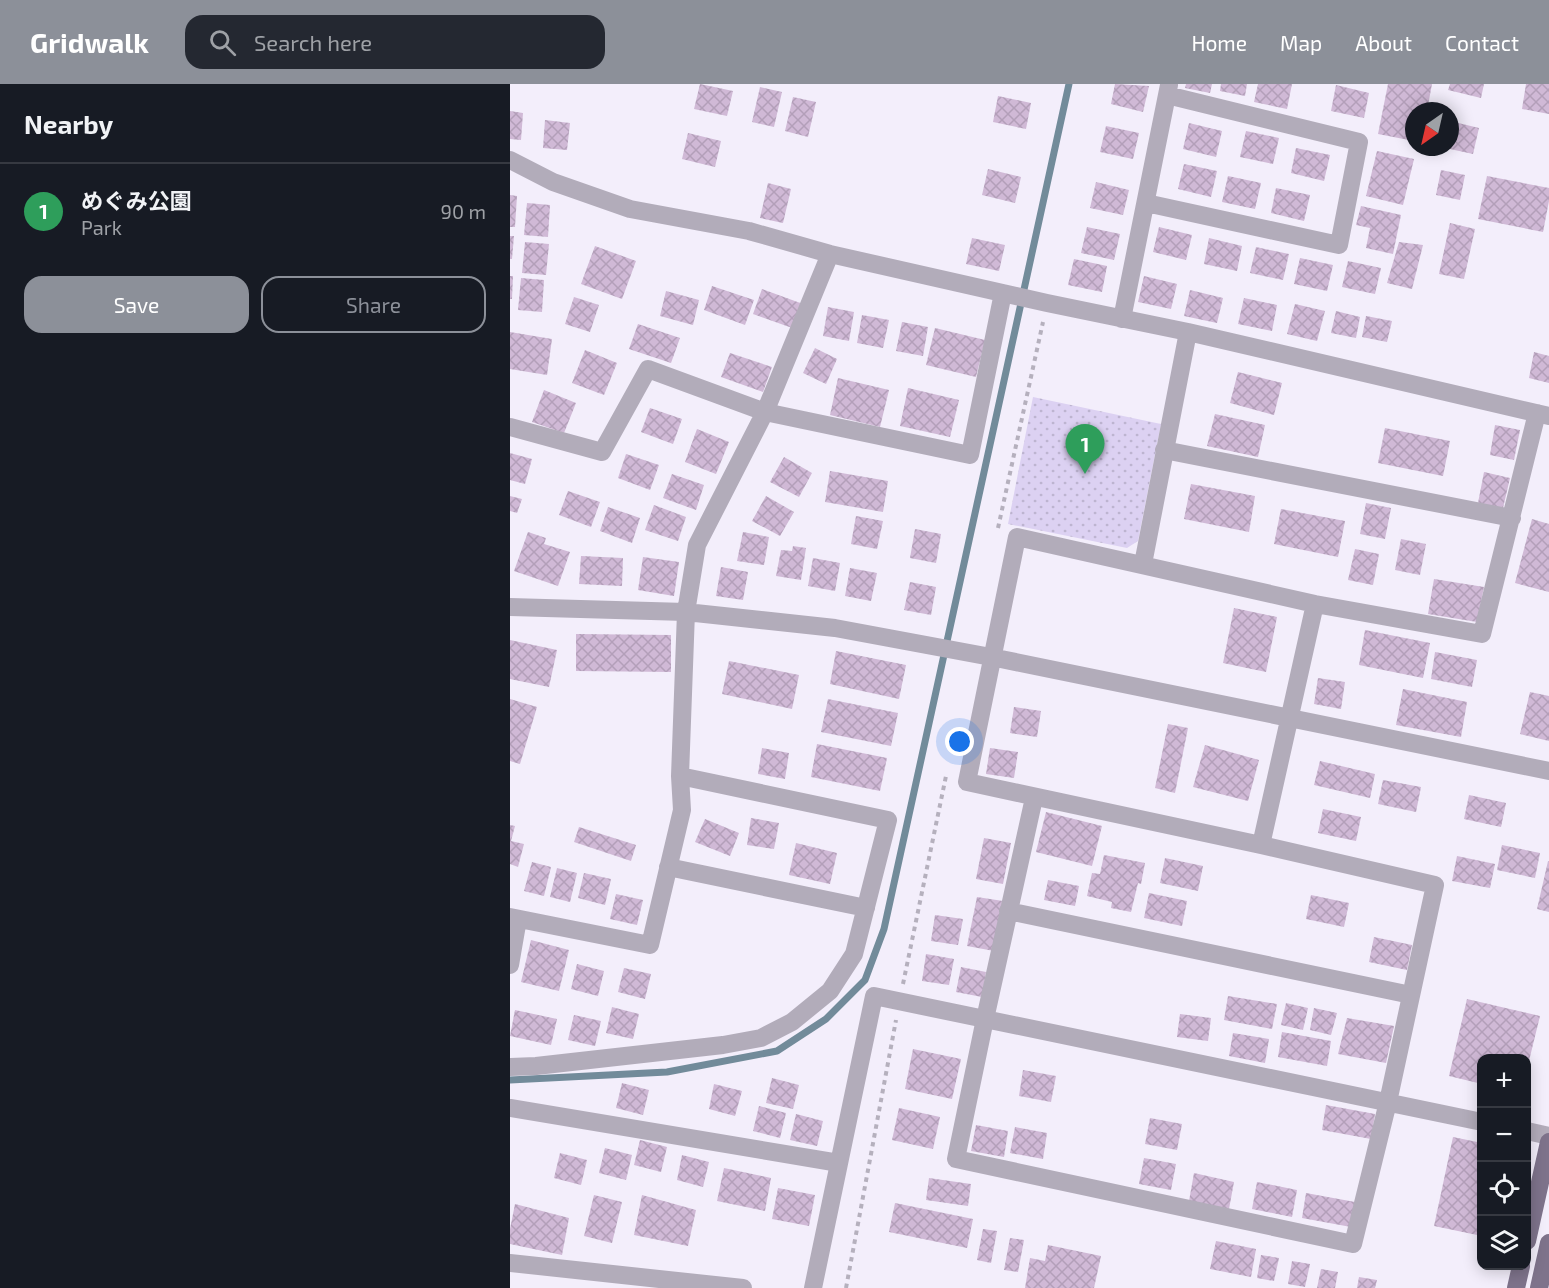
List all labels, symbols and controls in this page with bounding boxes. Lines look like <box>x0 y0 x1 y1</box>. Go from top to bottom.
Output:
search box <box>185 15 605 69</box>
text: Gridwalk <box>30 25 149 59</box>
icon: search <box>206 26 239 59</box>
text: Search here <box>254 29 372 55</box>
text: Home <box>1191 30 1247 55</box>
text: Map <box>1280 30 1322 55</box>
text: About <box>1355 30 1412 55</box>
text: Contact <box>1445 30 1519 55</box>
north arrow <box>1405 102 1459 156</box>
text: Nearby <box>24 108 113 139</box>
text: めぐみ公園 <box>81 187 192 213</box>
text: 1 <box>39 199 48 223</box>
text: 90 m <box>441 199 486 223</box>
text: Park <box>81 215 122 239</box>
button: Save <box>24 276 249 333</box>
button: Share <box>261 276 486 333</box>
pin: 1 <box>1066 424 1104 474</box>
your location <box>945 727 974 756</box>
map controls <box>1477 1054 1531 1270</box>
button: + <box>1477 1054 1531 1108</box>
button: − <box>1477 1108 1531 1162</box>
button: locate <box>1477 1162 1531 1216</box>
button: layers <box>1477 1216 1531 1270</box>

